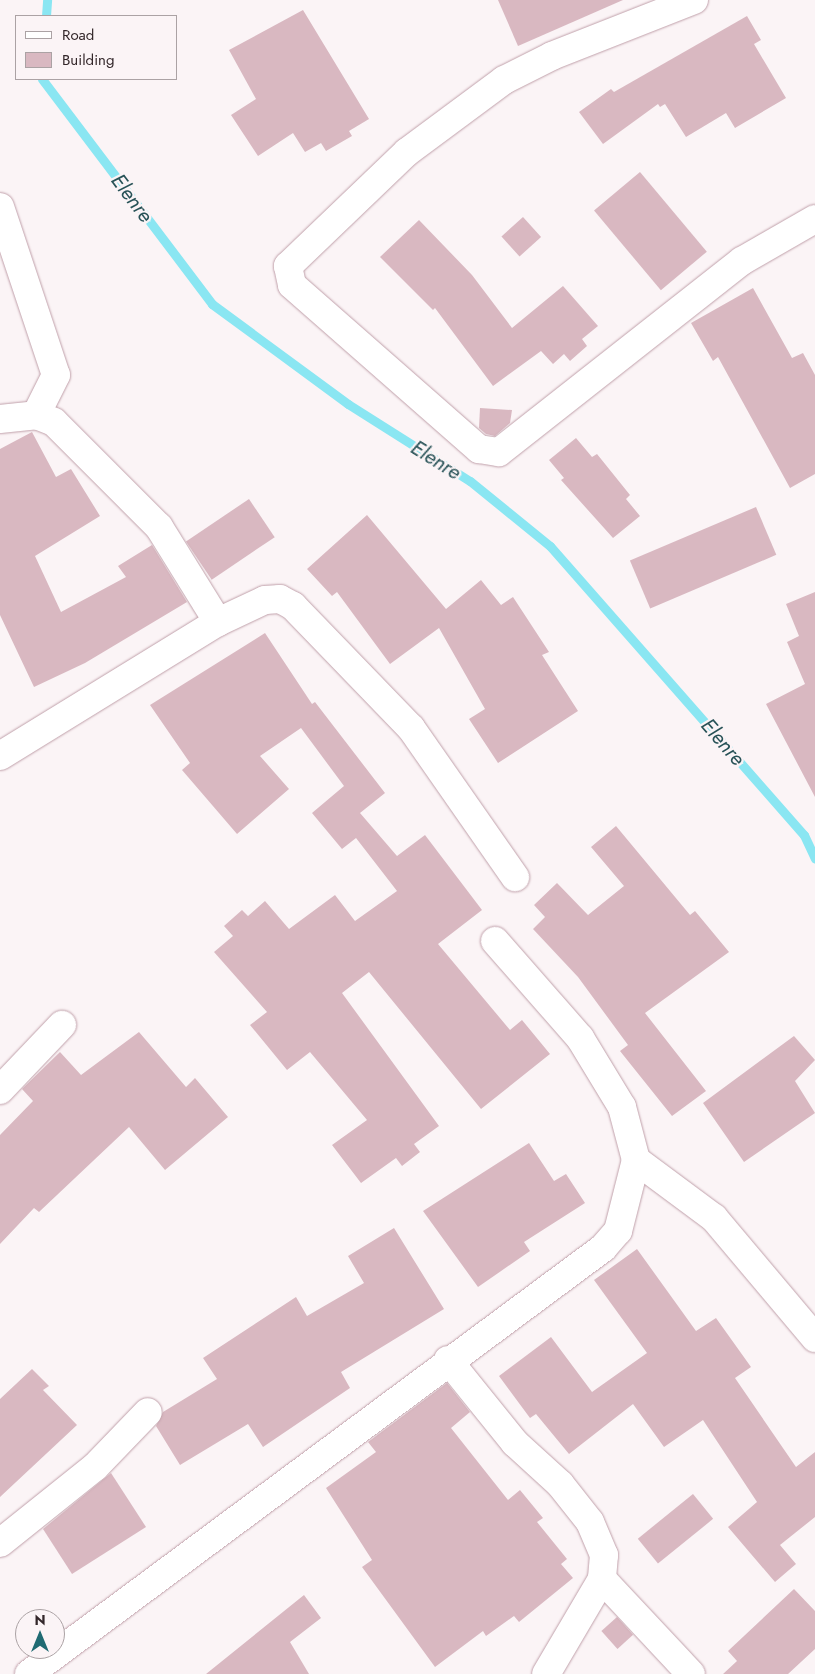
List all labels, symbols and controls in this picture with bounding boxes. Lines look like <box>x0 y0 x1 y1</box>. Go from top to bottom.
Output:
legend <box>15 15 178 80</box>
text: Road <box>62 24 94 46</box>
text: Building <box>62 49 114 71</box>
water label: Elenre <box>106 169 158 227</box>
water label: Elenre <box>406 435 466 485</box>
water label: Elenre <box>696 713 750 771</box>
north arrow <box>15 1609 65 1659</box>
text: N <box>34 1610 46 1630</box>

